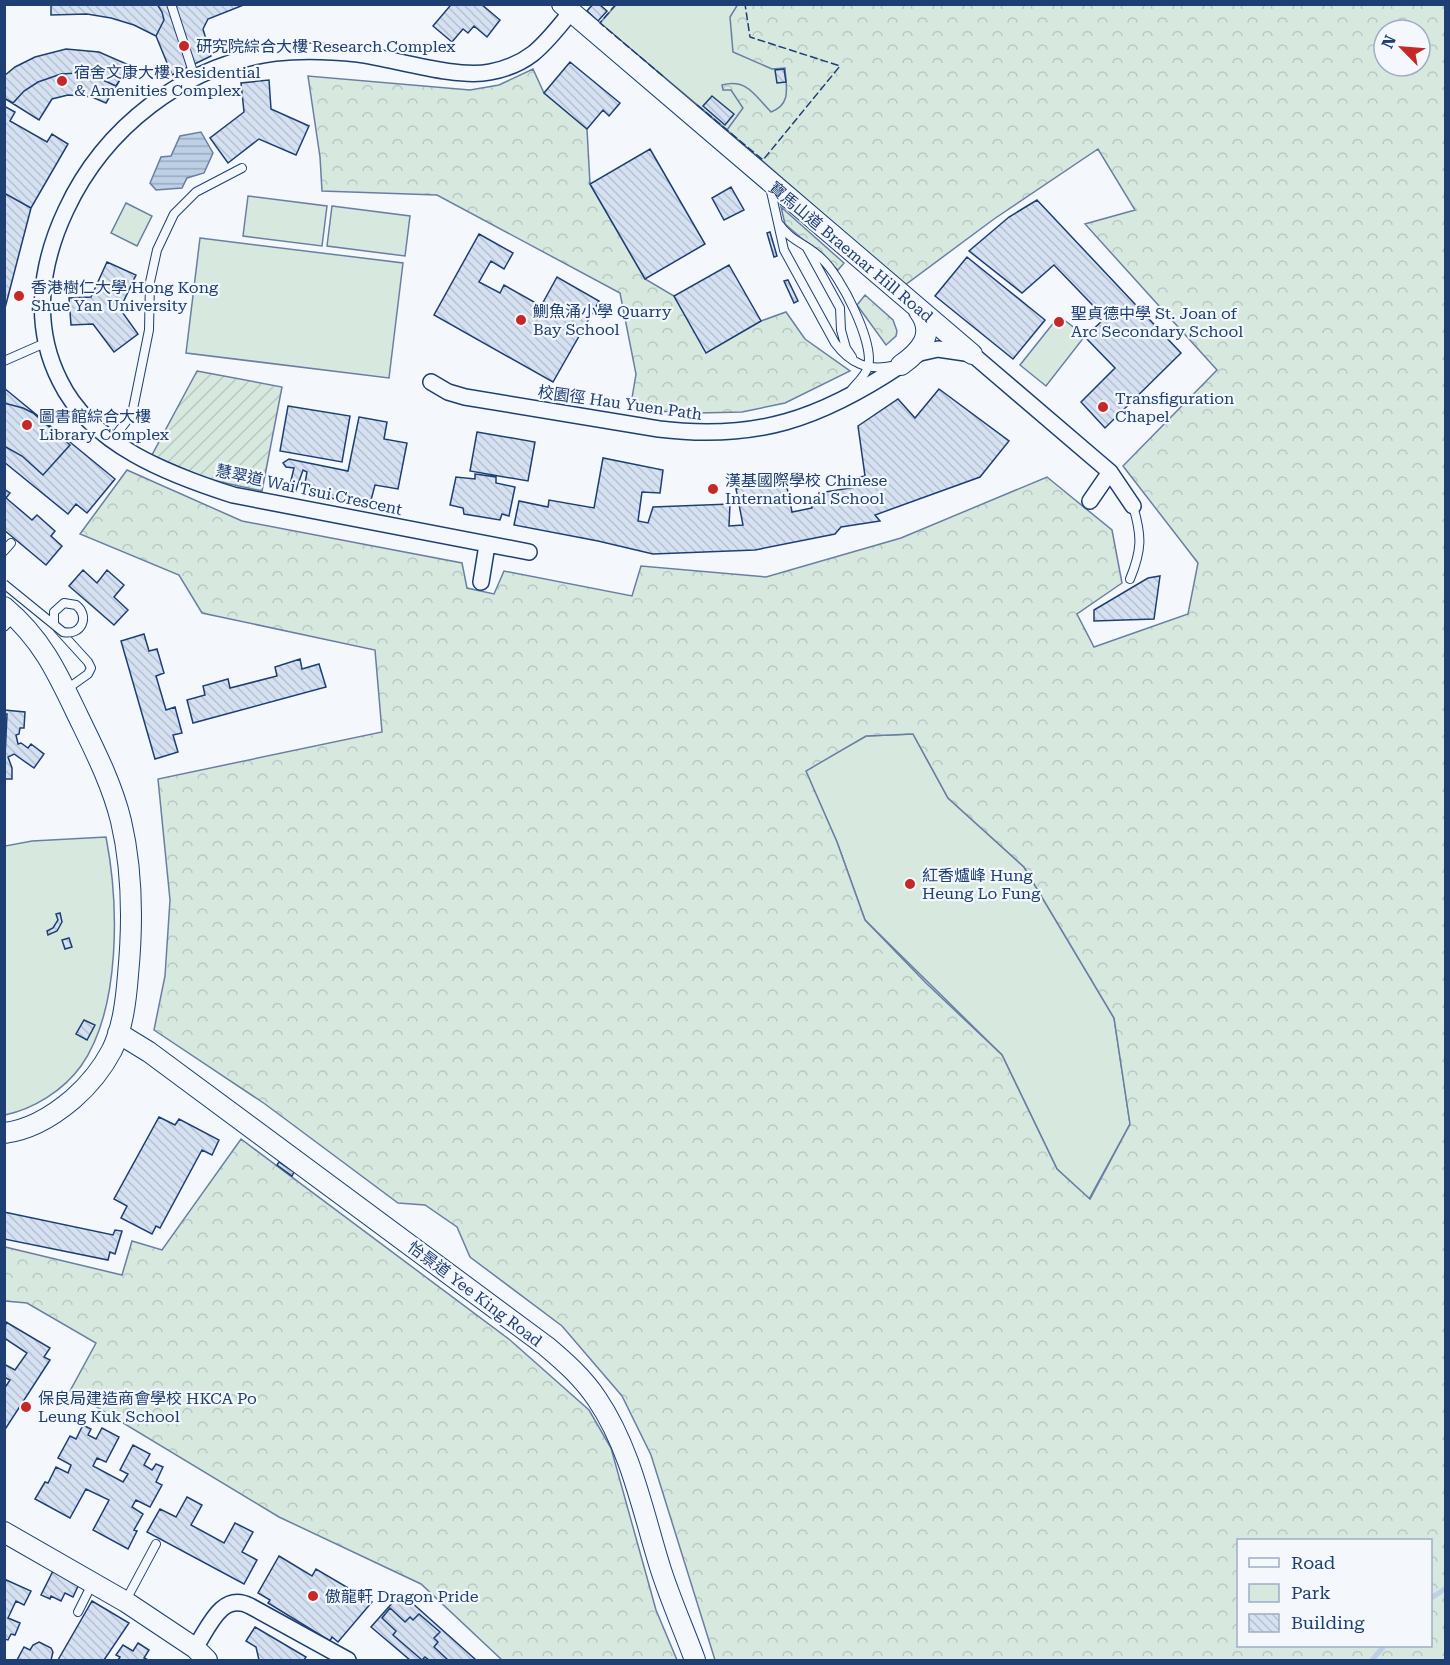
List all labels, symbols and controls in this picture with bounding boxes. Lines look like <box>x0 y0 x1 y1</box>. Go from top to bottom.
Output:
north arrow <box>1372 18 1432 78</box>
text: N <box>1378 32 1400 51</box>
place label: 研究院綜合大樓 Research Complex <box>196 37 456 56</box>
marker: 研究院綜合大樓 Research Complex <box>177 39 191 53</box>
place label: 宿舍文康大樓 Residential & Amenities Complex <box>74 63 261 100</box>
marker: 宿舍文康大樓 Residential & Amenities Complex <box>55 74 69 88</box>
street label: 寶馬山道 Braemar Hill Road <box>765 178 937 326</box>
place label: 香港樹仁大學 Hong Kong Shue Yan University <box>31 278 219 315</box>
marker: 香港樹仁大學 Hong Kong Shue Yan University <box>12 289 26 303</box>
place label: 鰂魚涌小學 Quarry Bay School <box>533 302 672 339</box>
place label: 聖貞德中學 St. Joan of Arc Secondary School <box>1071 304 1243 341</box>
marker: 鰂魚涌小學 Quarry Bay School <box>514 313 528 327</box>
marker: 聖貞德中學 St. Joan of Arc Secondary School <box>1052 315 1066 329</box>
street label: 校園徑 Hau Yuen Path <box>537 382 703 424</box>
place label: Transfiguration Chapel <box>1115 389 1234 426</box>
marker: Transfiguration Chapel <box>1096 400 1110 414</box>
place label: 圖書館綜合大樓 Library Complex <box>39 407 170 444</box>
marker: 圖書館綜合大樓 Library Complex <box>20 418 34 432</box>
street label: 慧翠道 Wai Tsui Crescent <box>214 461 404 519</box>
place label: 漢基國際學校 Chinese International School <box>725 471 888 508</box>
marker: 漢基國際學校 Chinese International School <box>706 482 720 496</box>
place label: 紅香爐峰 Hung Heung Lo Fung <box>922 866 1041 903</box>
marker: 紅香爐峰 Hung Heung Lo Fung <box>903 877 917 891</box>
street label: 怡景道 Yee King Road <box>404 1237 546 1351</box>
place label: 保良局建造商會學校 HKCA Po Leung Kuk School <box>38 1389 257 1426</box>
marker: 保良局建造商會學校 HKCA Po Leung Kuk School <box>19 1400 33 1414</box>
legend <box>1237 1539 1432 1647</box>
text: Road <box>1291 1552 1336 1573</box>
text: Park <box>1291 1582 1331 1603</box>
place label: 傲龍軒 Dragon Pride <box>325 1587 479 1606</box>
marker: 傲龍軒 Dragon Pride <box>306 1589 320 1603</box>
text: Building <box>1291 1612 1365 1633</box>

